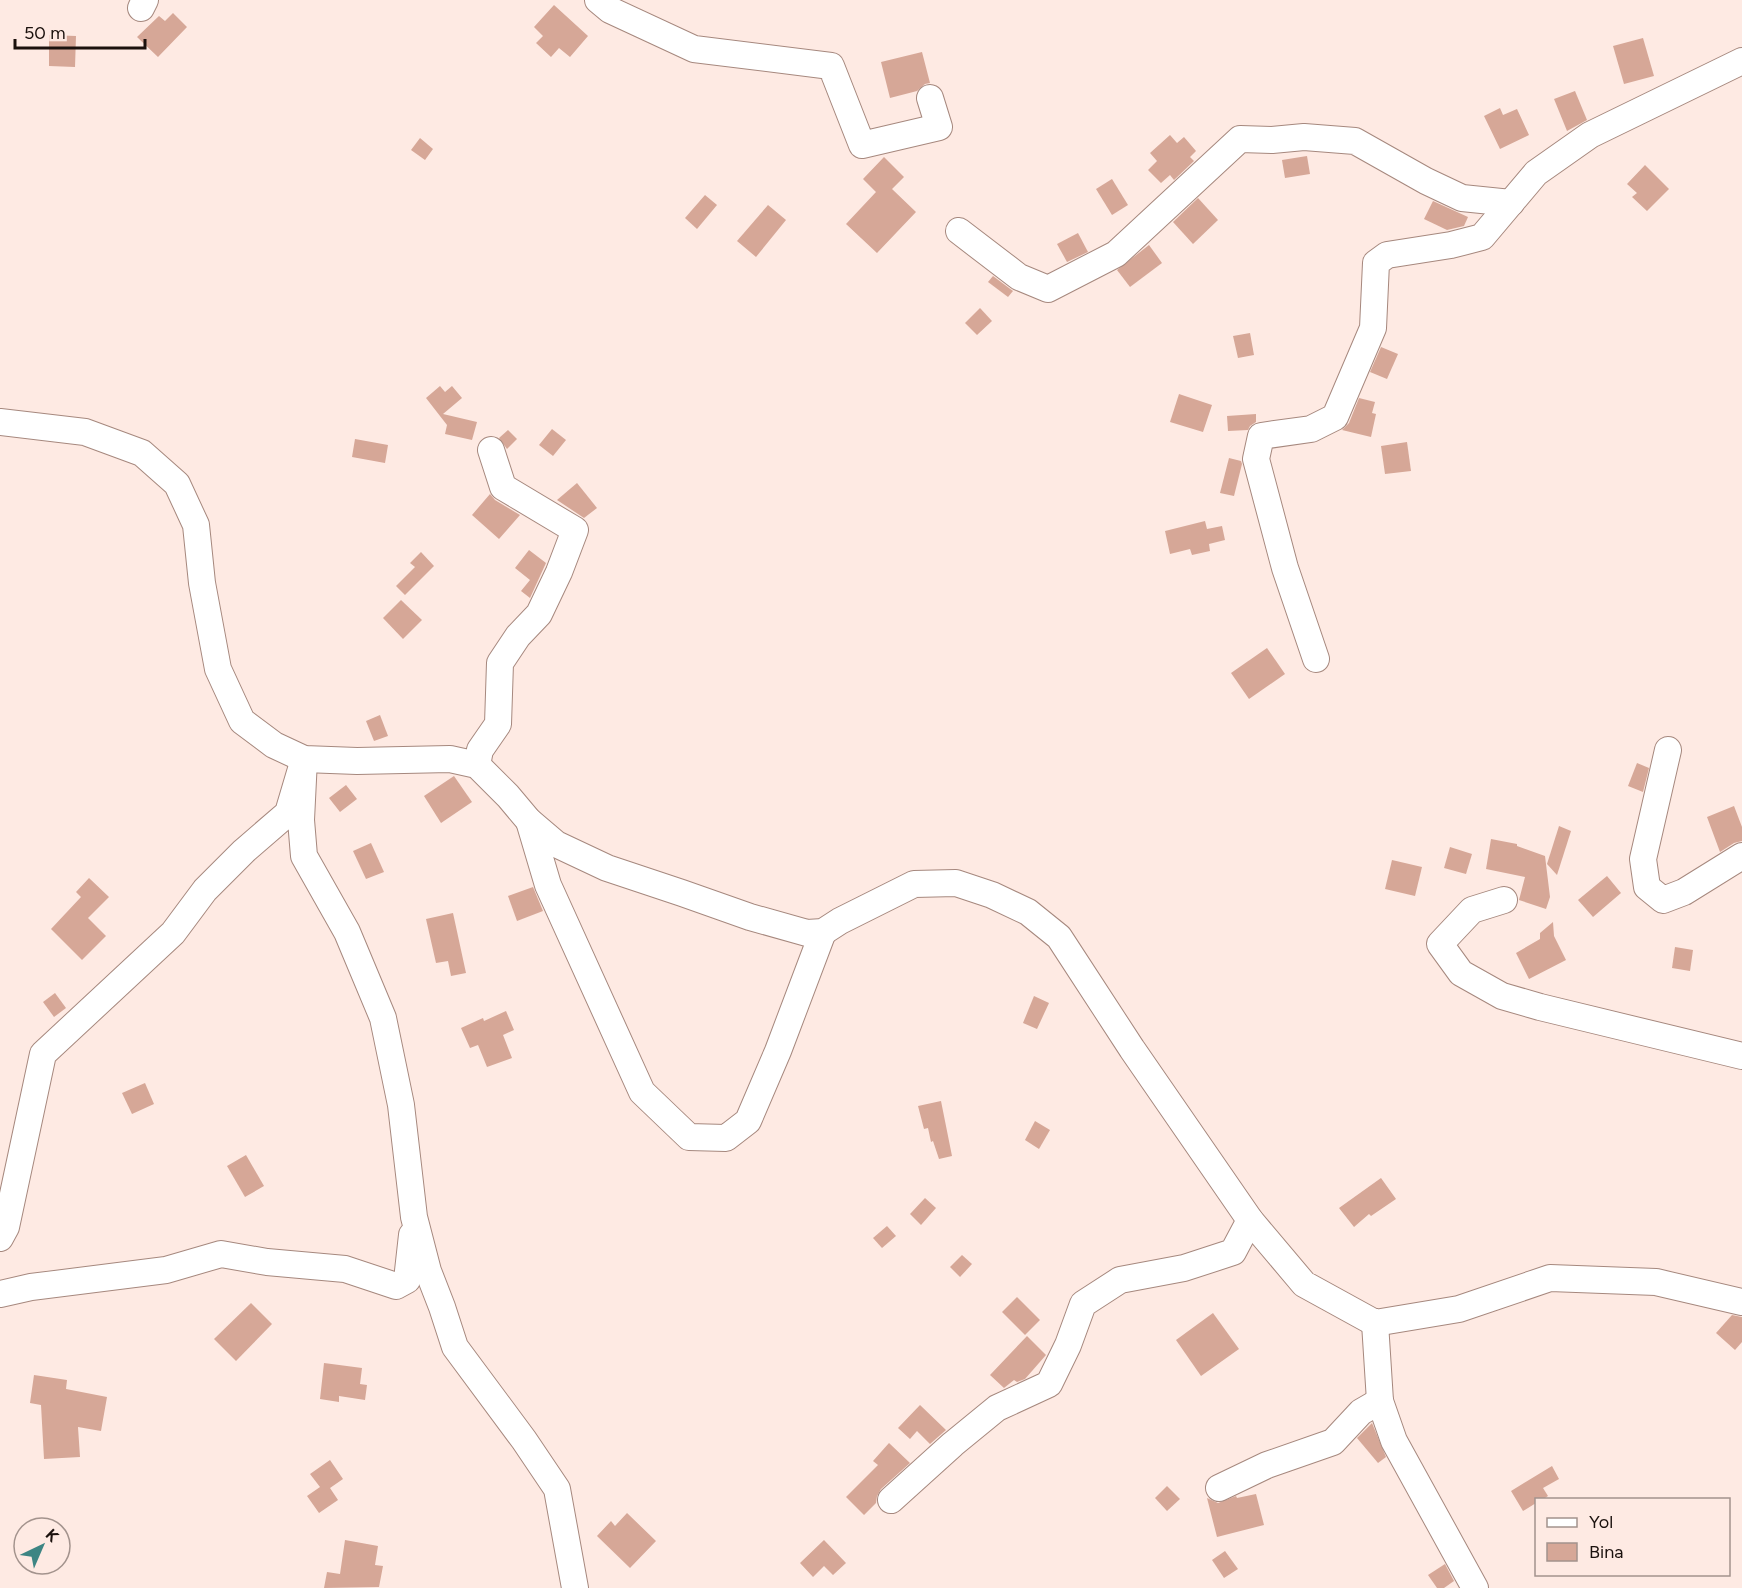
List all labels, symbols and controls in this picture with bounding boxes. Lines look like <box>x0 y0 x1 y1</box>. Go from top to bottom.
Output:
scale bar <box>15 12 146 50</box>
text: 50 m <box>24 22 66 44</box>
legend <box>1535 1498 1730 1576</box>
text: Yol <box>1589 1511 1613 1533</box>
north arrow <box>12 1516 72 1576</box>
text: K <box>42 1525 63 1546</box>
text: Bina <box>1589 1541 1623 1563</box>

